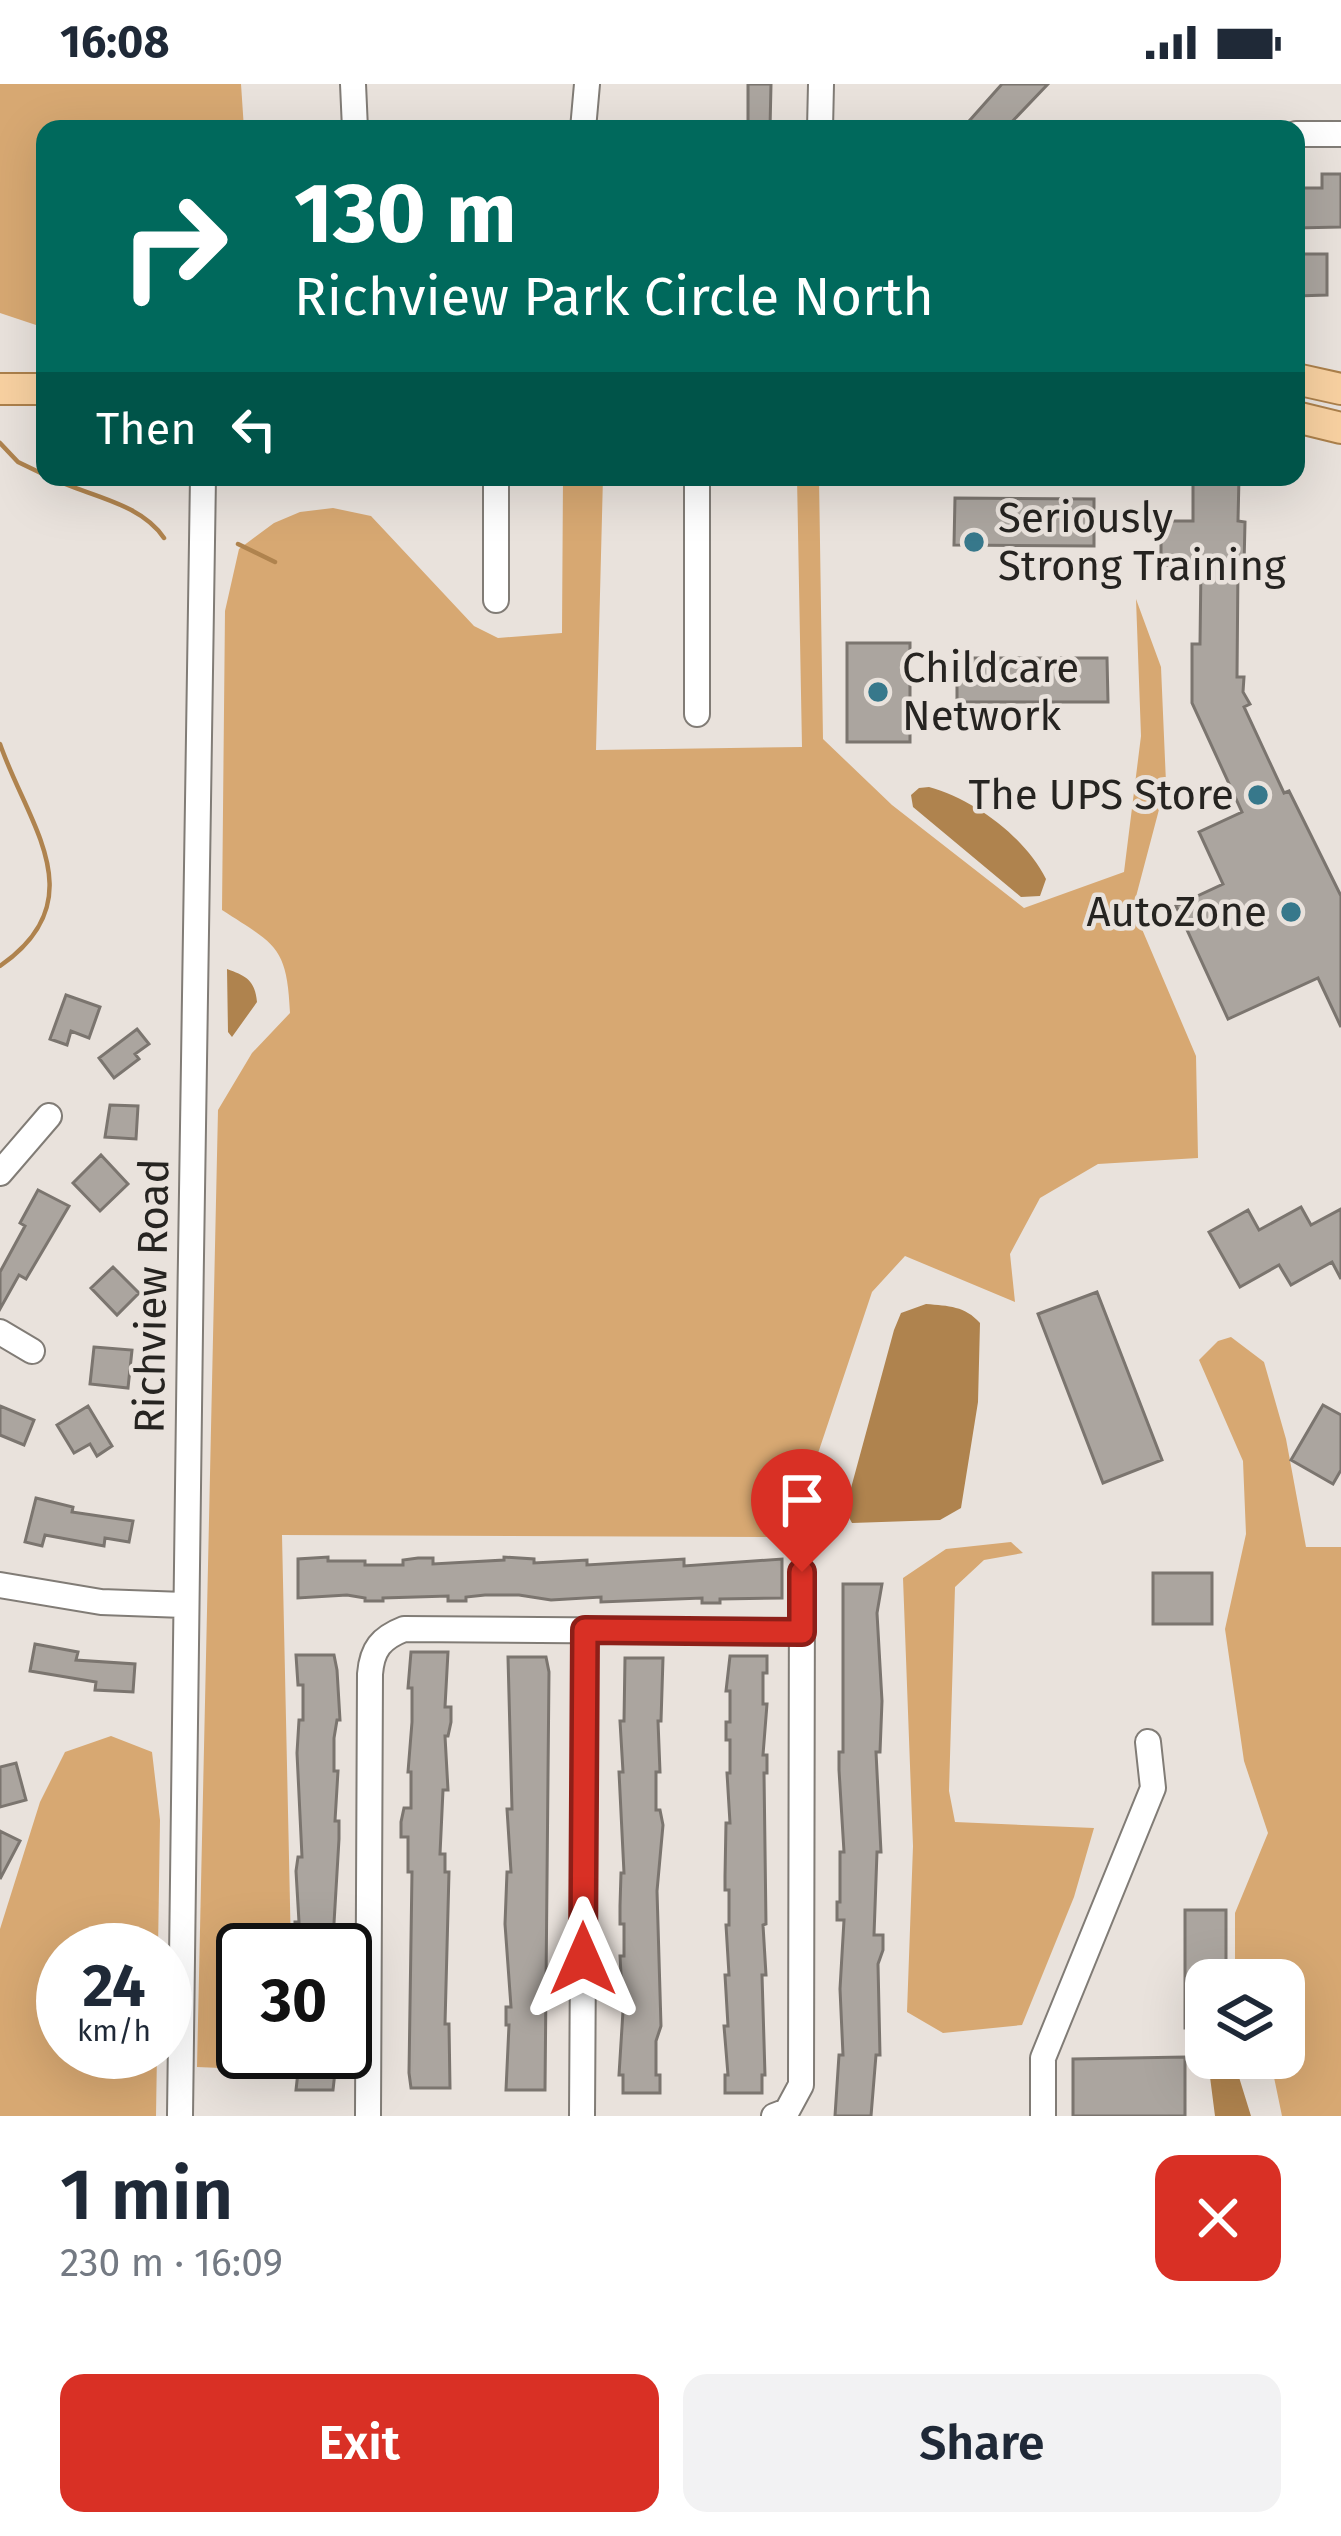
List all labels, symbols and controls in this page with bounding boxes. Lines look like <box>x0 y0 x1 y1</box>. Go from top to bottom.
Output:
text: 16:08 <box>60 15 170 69</box>
text: 130 m <box>294 163 517 264</box>
icon: right <box>96 168 252 324</box>
text: Richview Park Circle North <box>294 265 934 329</box>
icon: left <box>221 396 287 462</box>
text: Then <box>96 402 197 456</box>
place label: Seriously Strong Training <box>998 493 1286 591</box>
marker: Seriously Strong Training <box>961 529 987 555</box>
place label: Childcare Network <box>902 643 1079 741</box>
marker: Childcare Network <box>865 679 891 705</box>
place label: The UPS Store <box>968 770 1234 820</box>
marker: The UPS Store <box>1245 782 1271 808</box>
place label: AutoZone <box>1086 887 1267 937</box>
marker: AutoZone <box>1278 899 1304 925</box>
street label: Richview Road <box>125 1158 179 1434</box>
pin <box>751 1449 853 1572</box>
icon: arrive <box>769 1467 835 1533</box>
position arrow <box>520 1896 646 2022</box>
speed limit sign: 30 <box>216 1923 372 2079</box>
text: 24 <box>82 1950 146 2022</box>
map controls <box>1185 1959 1305 2079</box>
button: layers <box>1185 1959 1305 2079</box>
text: km/h <box>77 2013 151 2049</box>
text: 1 min <box>60 2152 233 2238</box>
button: close <box>1155 2155 1281 2281</box>
text: 230 m · 16:09 <box>60 2240 283 2286</box>
button: Exit <box>60 2374 659 2512</box>
button: Share <box>683 2374 1281 2512</box>

